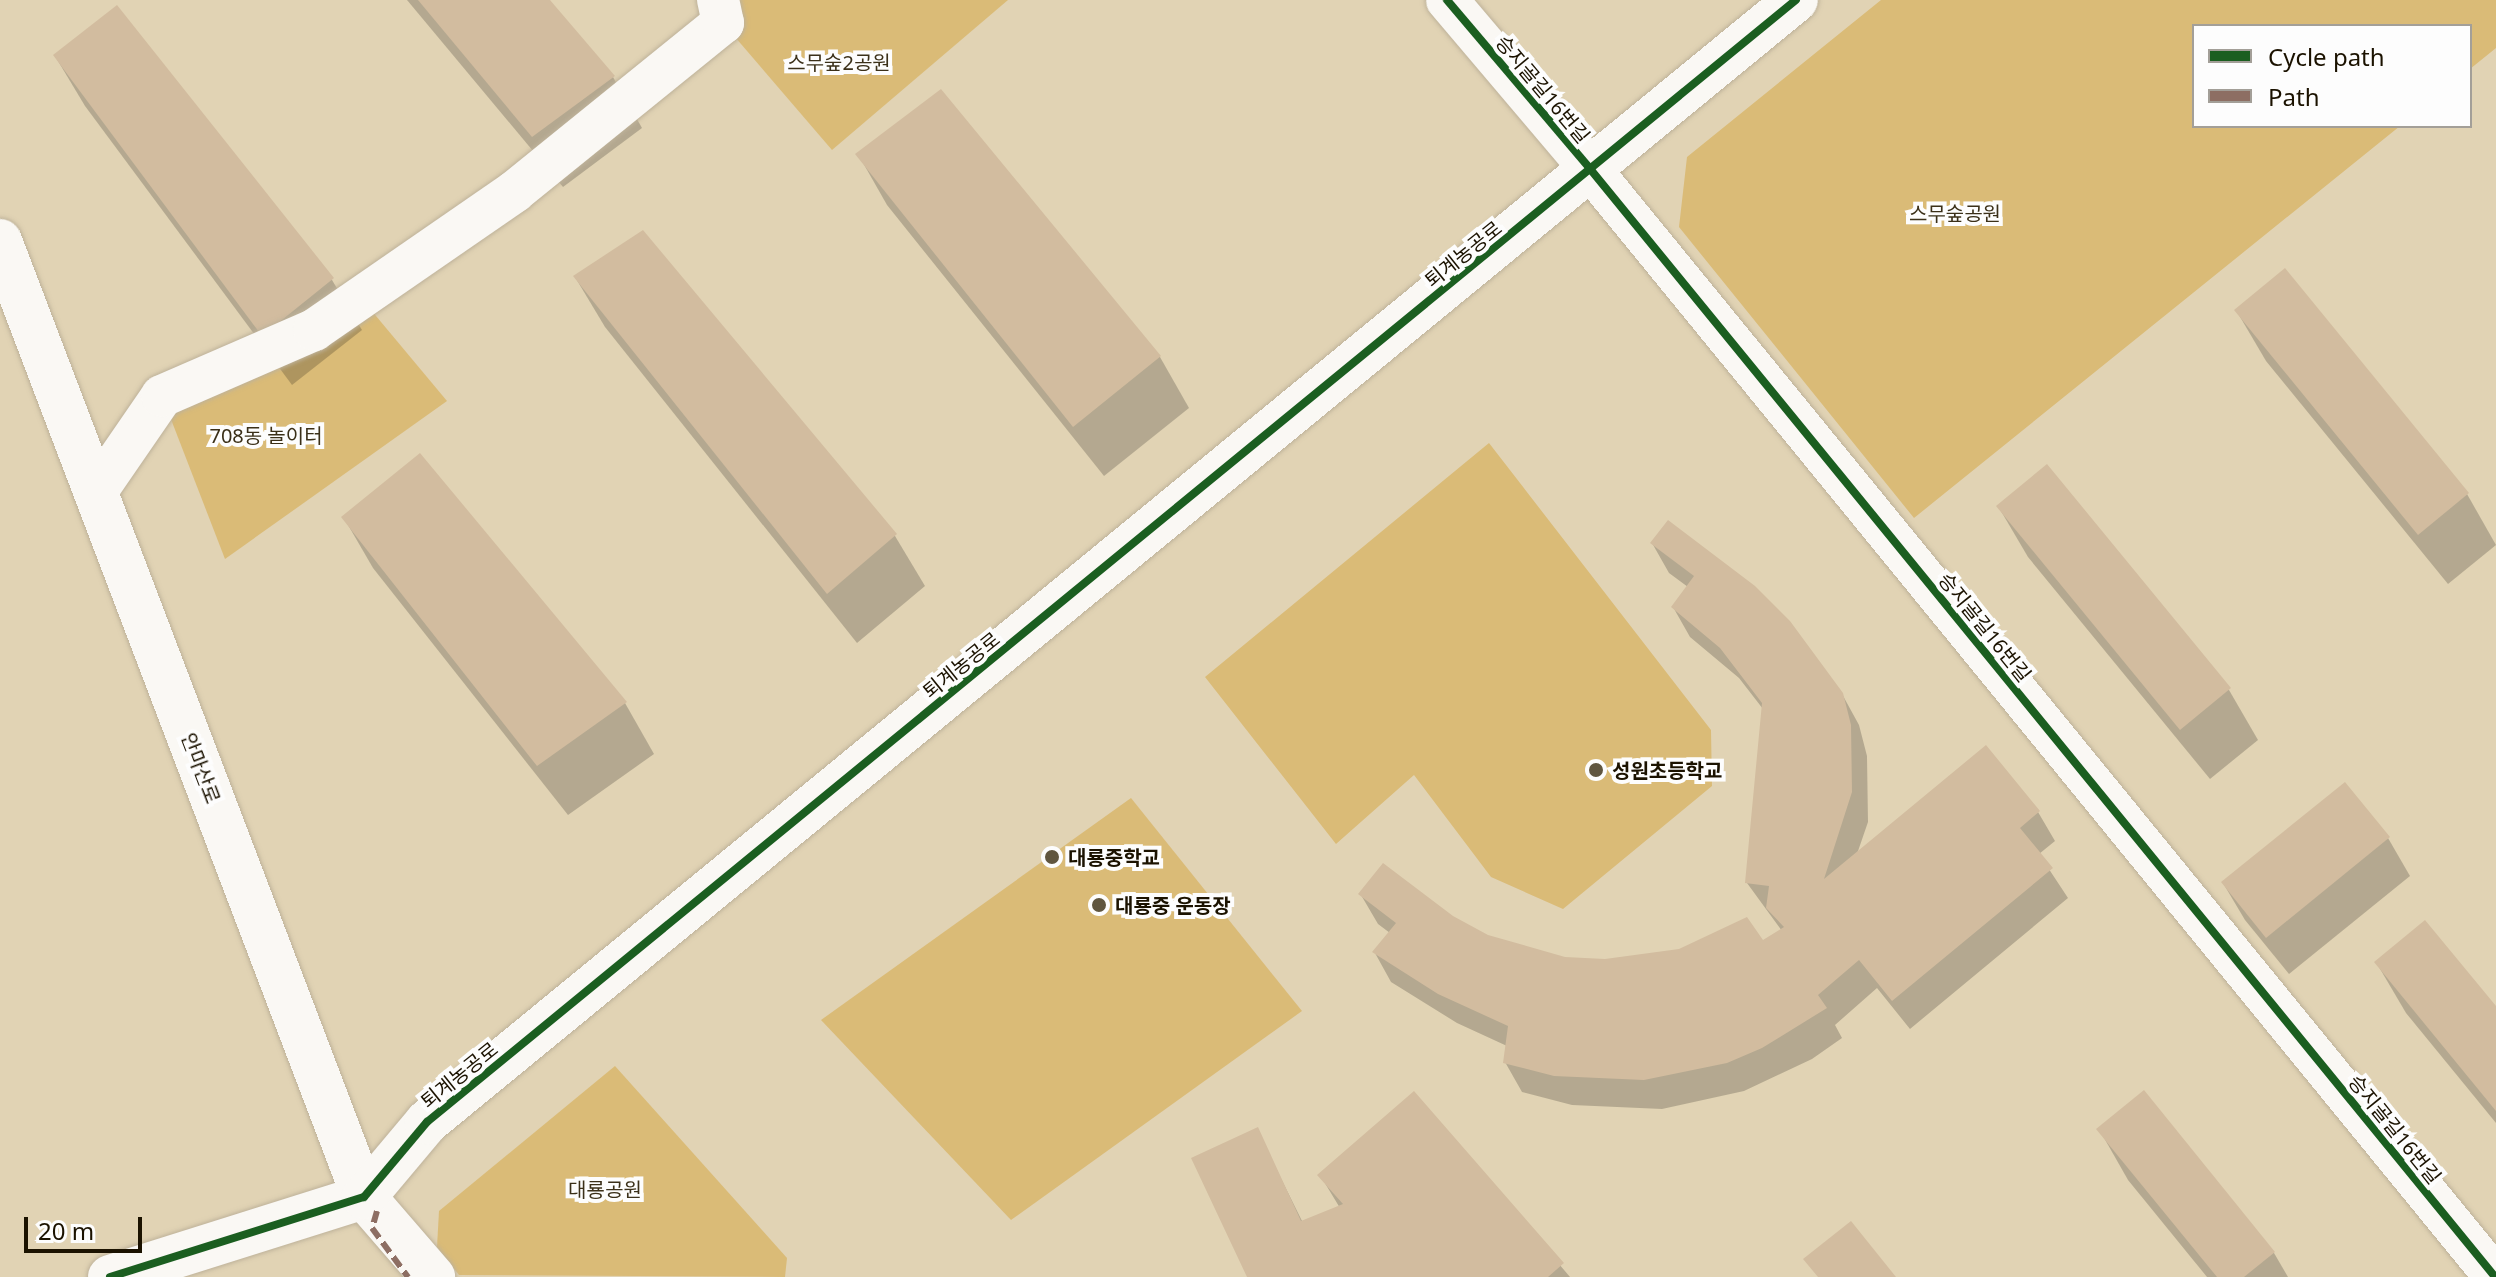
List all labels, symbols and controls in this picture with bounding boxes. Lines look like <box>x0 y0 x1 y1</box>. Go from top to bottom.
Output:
legend <box>2192 24 2472 128</box>
street label: 승지골길16번길 <box>1491 30 1595 148</box>
text: Cycle path <box>2268 40 2385 73</box>
park label: 스무숲2공원 <box>787 50 891 74</box>
text: Path <box>2268 80 2319 113</box>
park label: 스무숲공원 <box>1909 201 2001 225</box>
street label: 퇴계농공로 <box>1420 216 1506 292</box>
park label: 708동 놀이터 <box>209 423 323 447</box>
street label: 승지골길16번길 <box>1934 568 2036 686</box>
street label: 퇴계농공로 <box>918 627 1004 703</box>
street label: 안마산로 <box>177 729 225 807</box>
place label: 성원초등학교 <box>1612 758 1722 782</box>
marker: 성원초등학교 <box>1587 761 1605 779</box>
place label: 대룡중학교 <box>1068 845 1160 869</box>
marker: 대룡중학교 <box>1043 848 1061 866</box>
place label: 대룡중 운동장 <box>1115 893 1231 917</box>
marker: 대룡중 운동장 <box>1090 896 1108 914</box>
street label: 퇴계농공로 <box>416 1037 502 1113</box>
street label: 승지골길16번길 <box>2344 1070 2446 1188</box>
park label: 대룡공원 <box>568 1177 642 1201</box>
scale bar <box>28 1201 146 1251</box>
text: 20 m <box>38 1214 94 1247</box>

